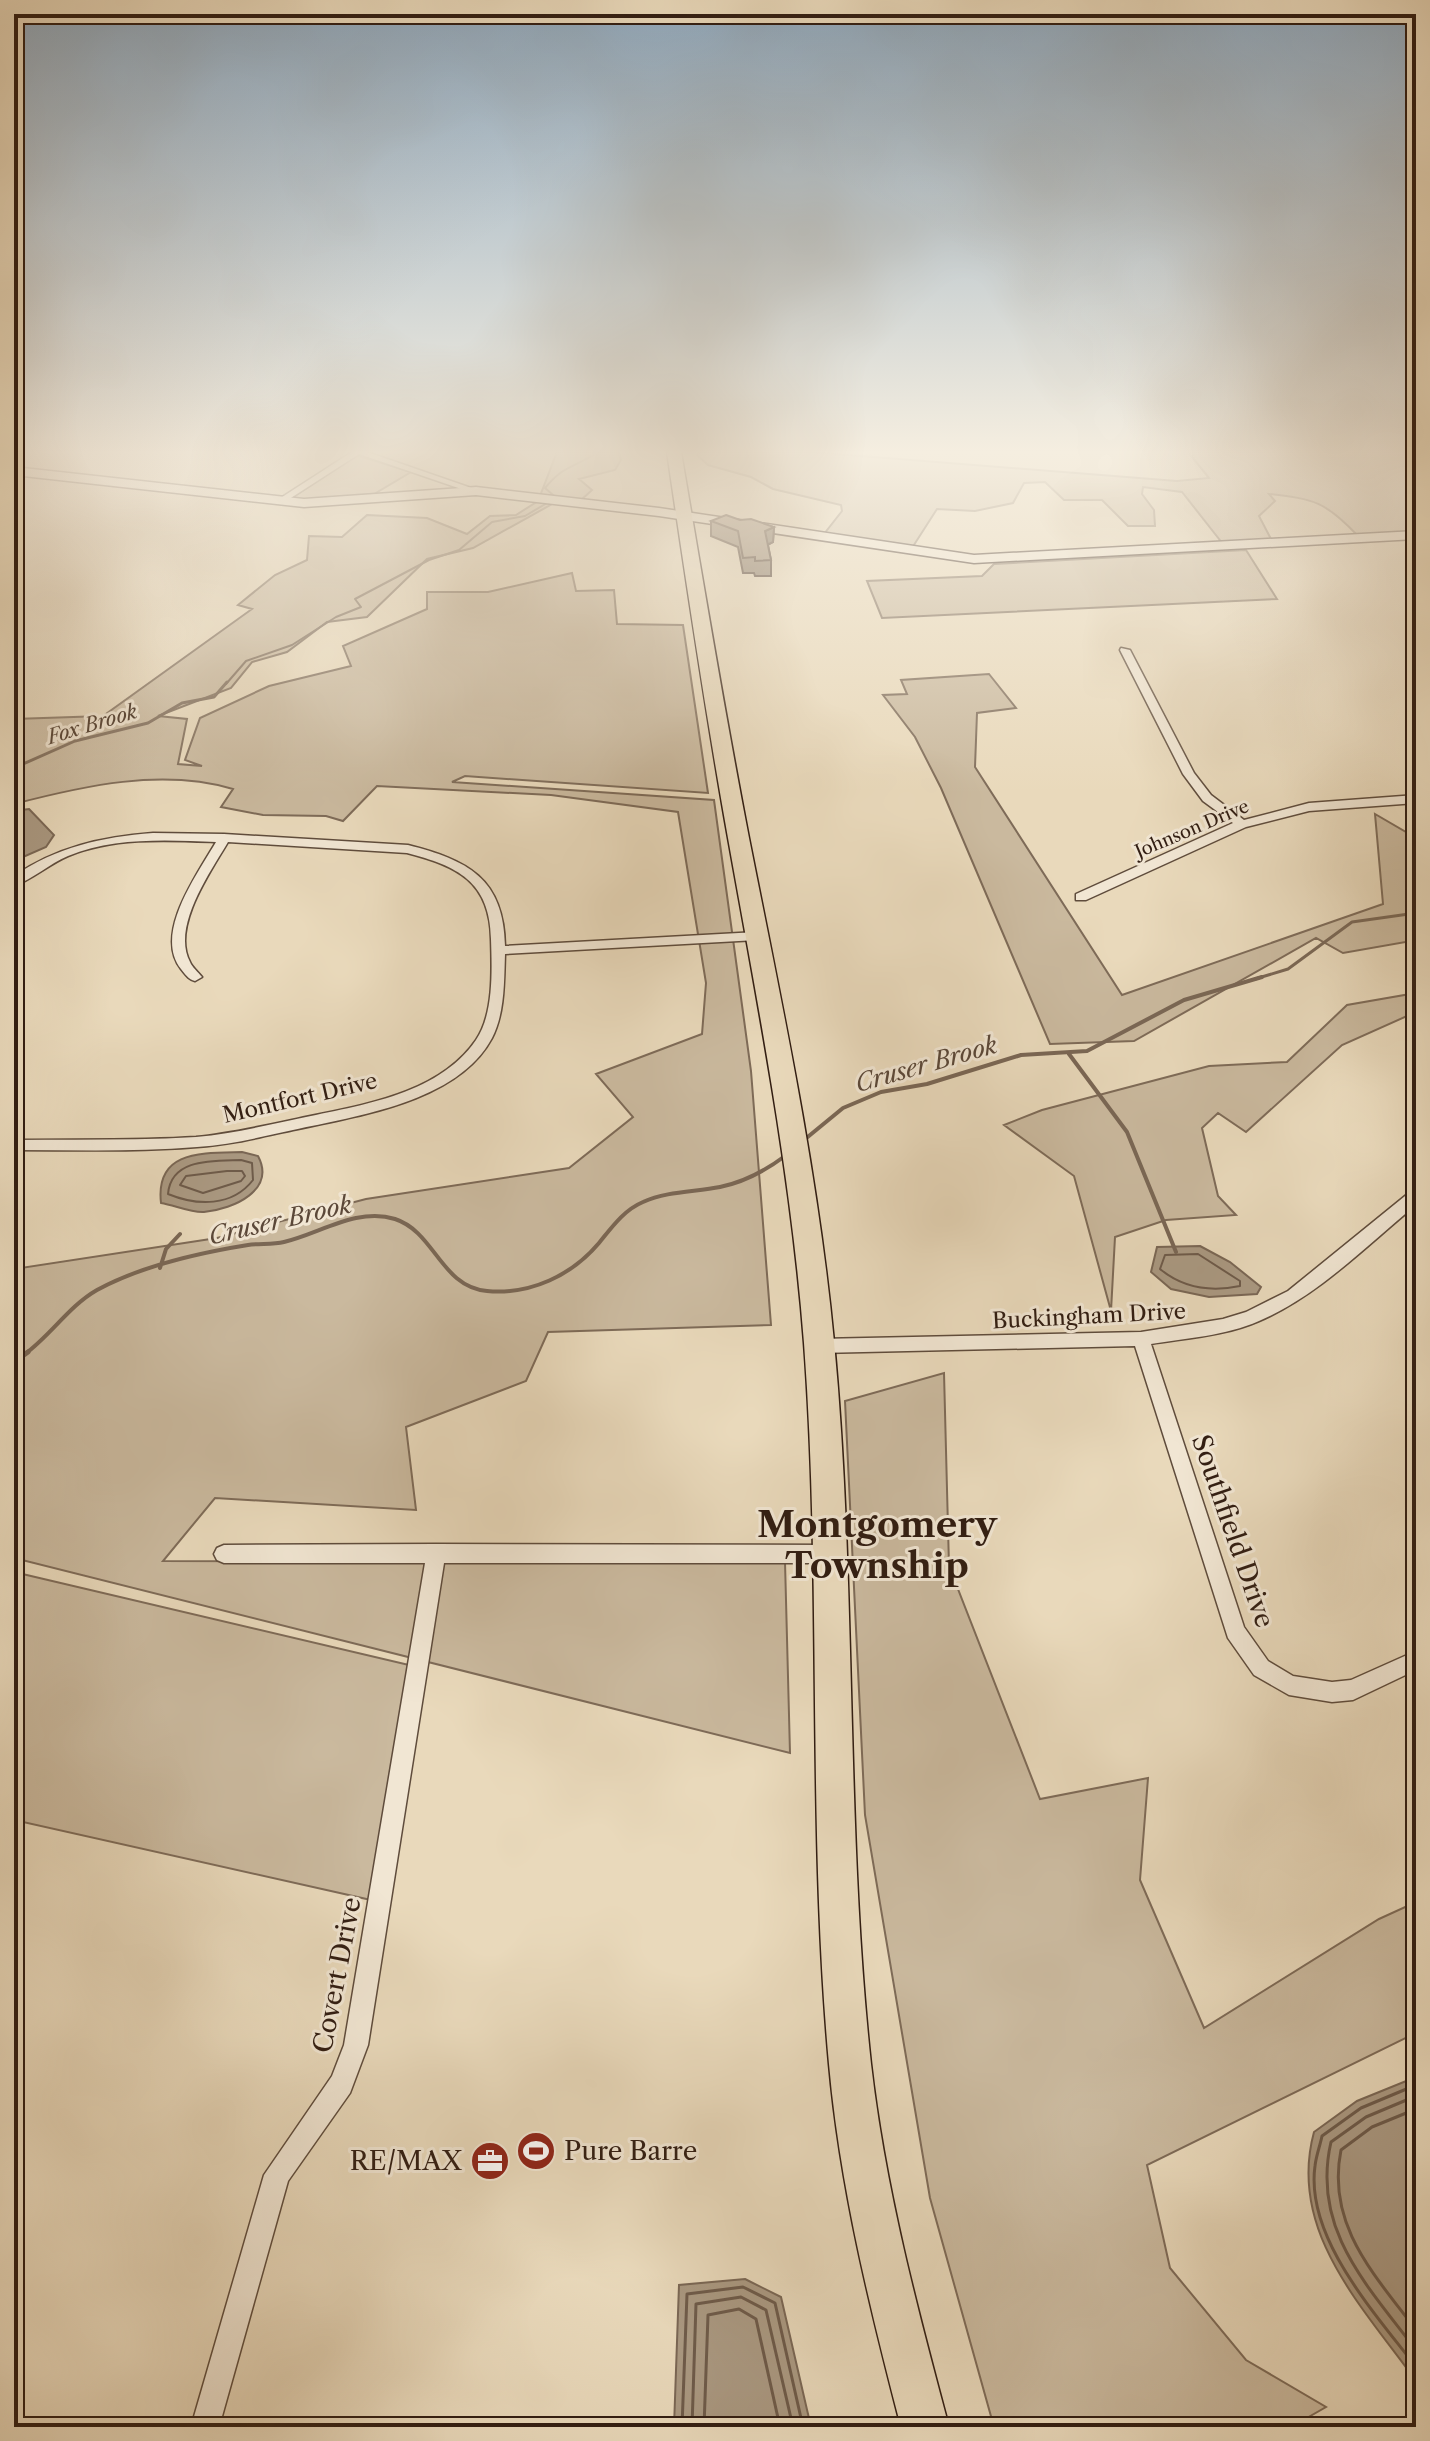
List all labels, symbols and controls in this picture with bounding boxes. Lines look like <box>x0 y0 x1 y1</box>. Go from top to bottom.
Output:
water label: Fox Brook <box>42 699 140 750</box>
street label: Johnson Drive <box>1129 795 1252 864</box>
water label: Cruser Brook <box>852 1030 1001 1098</box>
street label: Montfort Drive <box>220 1067 380 1129</box>
water label: Cruser Brook <box>205 1189 355 1251</box>
street label: Buckingham Drive <box>991 1297 1187 1335</box>
street label: Southfield Drive <box>1185 1430 1281 1632</box>
district label: Montgomery Township <box>757 1502 998 1587</box>
street label: Covert Drive <box>306 1895 368 2055</box>
sports icon: Pure Barre <box>515 2130 557 2172</box>
place label: Pure Barre <box>564 2135 697 2167</box>
office icon: RE/MAX <box>469 2140 511 2182</box>
place label: RE/MAX <box>350 2145 463 2177</box>

